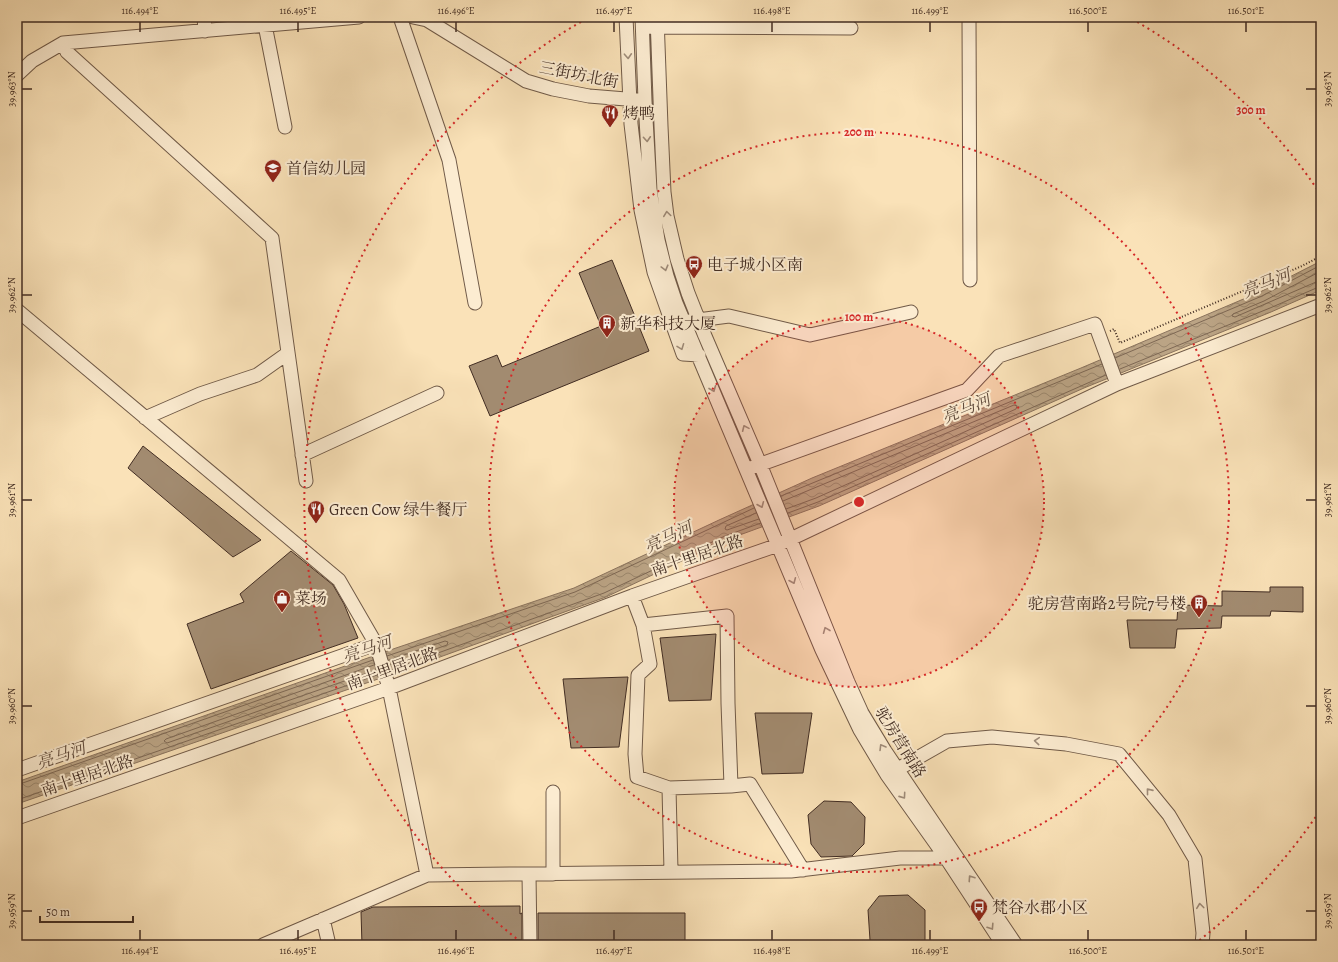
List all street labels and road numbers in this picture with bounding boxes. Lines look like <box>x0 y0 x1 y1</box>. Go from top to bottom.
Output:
street label: 三街坊北街 <box>537 57 620 93</box>
street label: 南十里居北路 <box>648 530 746 582</box>
street label: 南十里居北路 <box>343 642 441 696</box>
street label: 驼房营南路 <box>870 703 931 782</box>
street label: 南十里居北路 <box>38 750 136 802</box>

